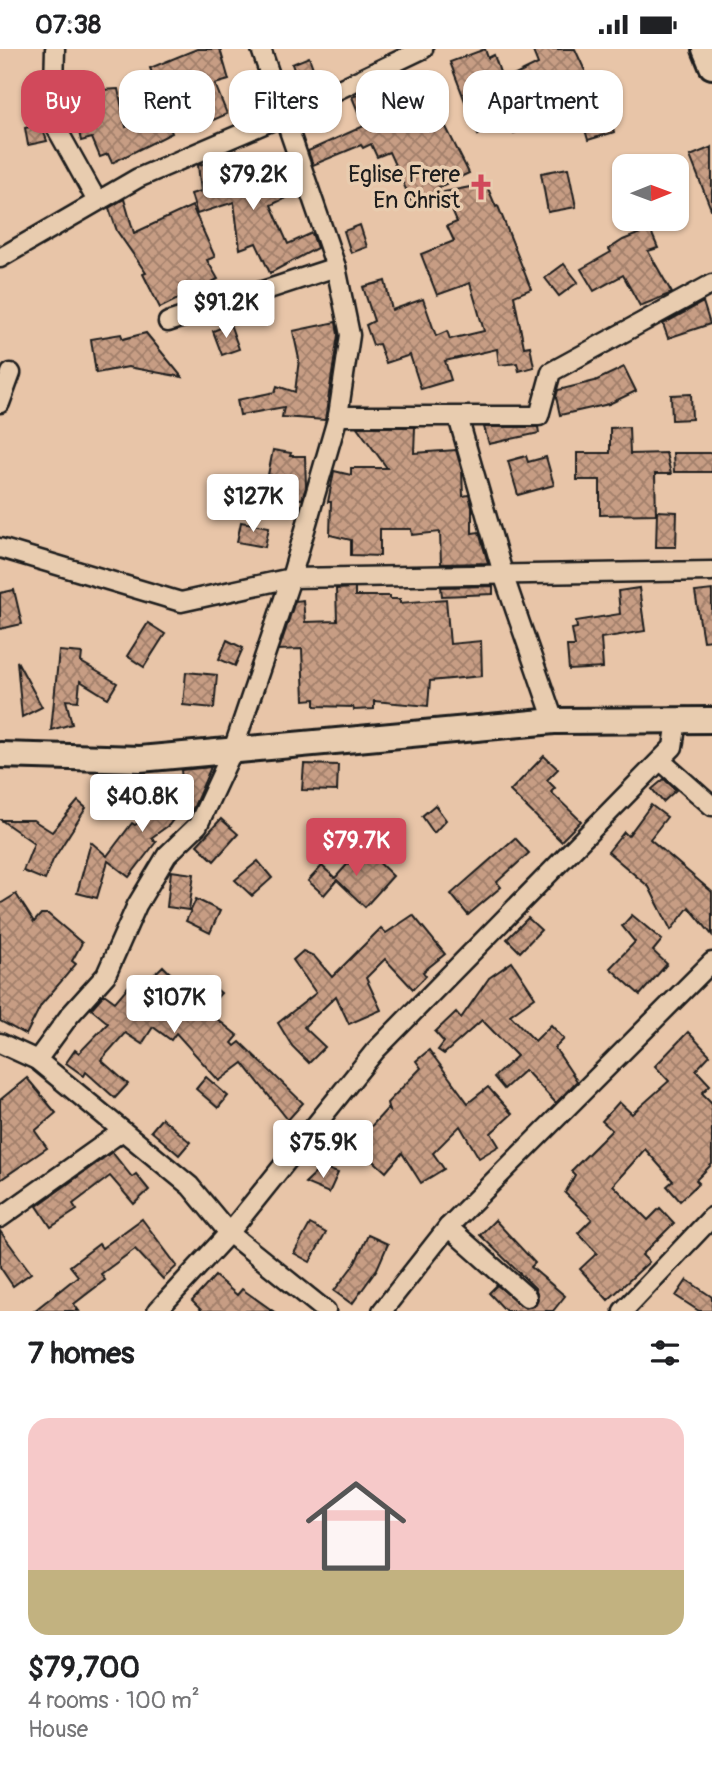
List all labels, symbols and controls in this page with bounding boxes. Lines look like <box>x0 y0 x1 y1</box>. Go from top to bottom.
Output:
text: 07:38 <box>35 9 101 41</box>
chip: Buy <box>21 70 105 133</box>
chip: Rent <box>119 70 215 133</box>
chip: Filters <box>229 70 342 133</box>
chip: New <box>356 70 449 133</box>
chip: Apartment <box>463 70 623 133</box>
pin: $79.2K <box>196 153 310 212</box>
north arrow <box>612 154 690 231</box>
map controls <box>612 154 689 231</box>
text: $79.2K <box>219 160 287 189</box>
place label: Eglise Frere En Christ <box>348 160 461 215</box>
church icon: Eglise Frere En Christ <box>466 172 496 202</box>
pin: $91.2K <box>169 281 283 340</box>
text: $91.2K <box>193 288 259 317</box>
pin: $127K <box>204 475 302 534</box>
text: $127K <box>223 482 283 511</box>
pin: $40.8K <box>85 775 199 834</box>
text: $40.8K <box>106 782 178 811</box>
pin: $79.7K <box>299 819 413 878</box>
text: $79.7K <box>322 826 390 855</box>
pin: $107K <box>125 975 223 1035</box>
text: $107K <box>142 983 206 1012</box>
pin: $75.9K <box>266 1121 380 1180</box>
text: $75.9K <box>289 1128 357 1157</box>
icon: filters <box>646 1334 684 1372</box>
text: 7 homes <box>28 1335 135 1372</box>
icon: home <box>293 1463 419 1589</box>
text: $79,700 <box>28 1649 140 1686</box>
text: 4 rooms · 100 m² <box>28 1686 200 1715</box>
text: House <box>28 1715 88 1744</box>

